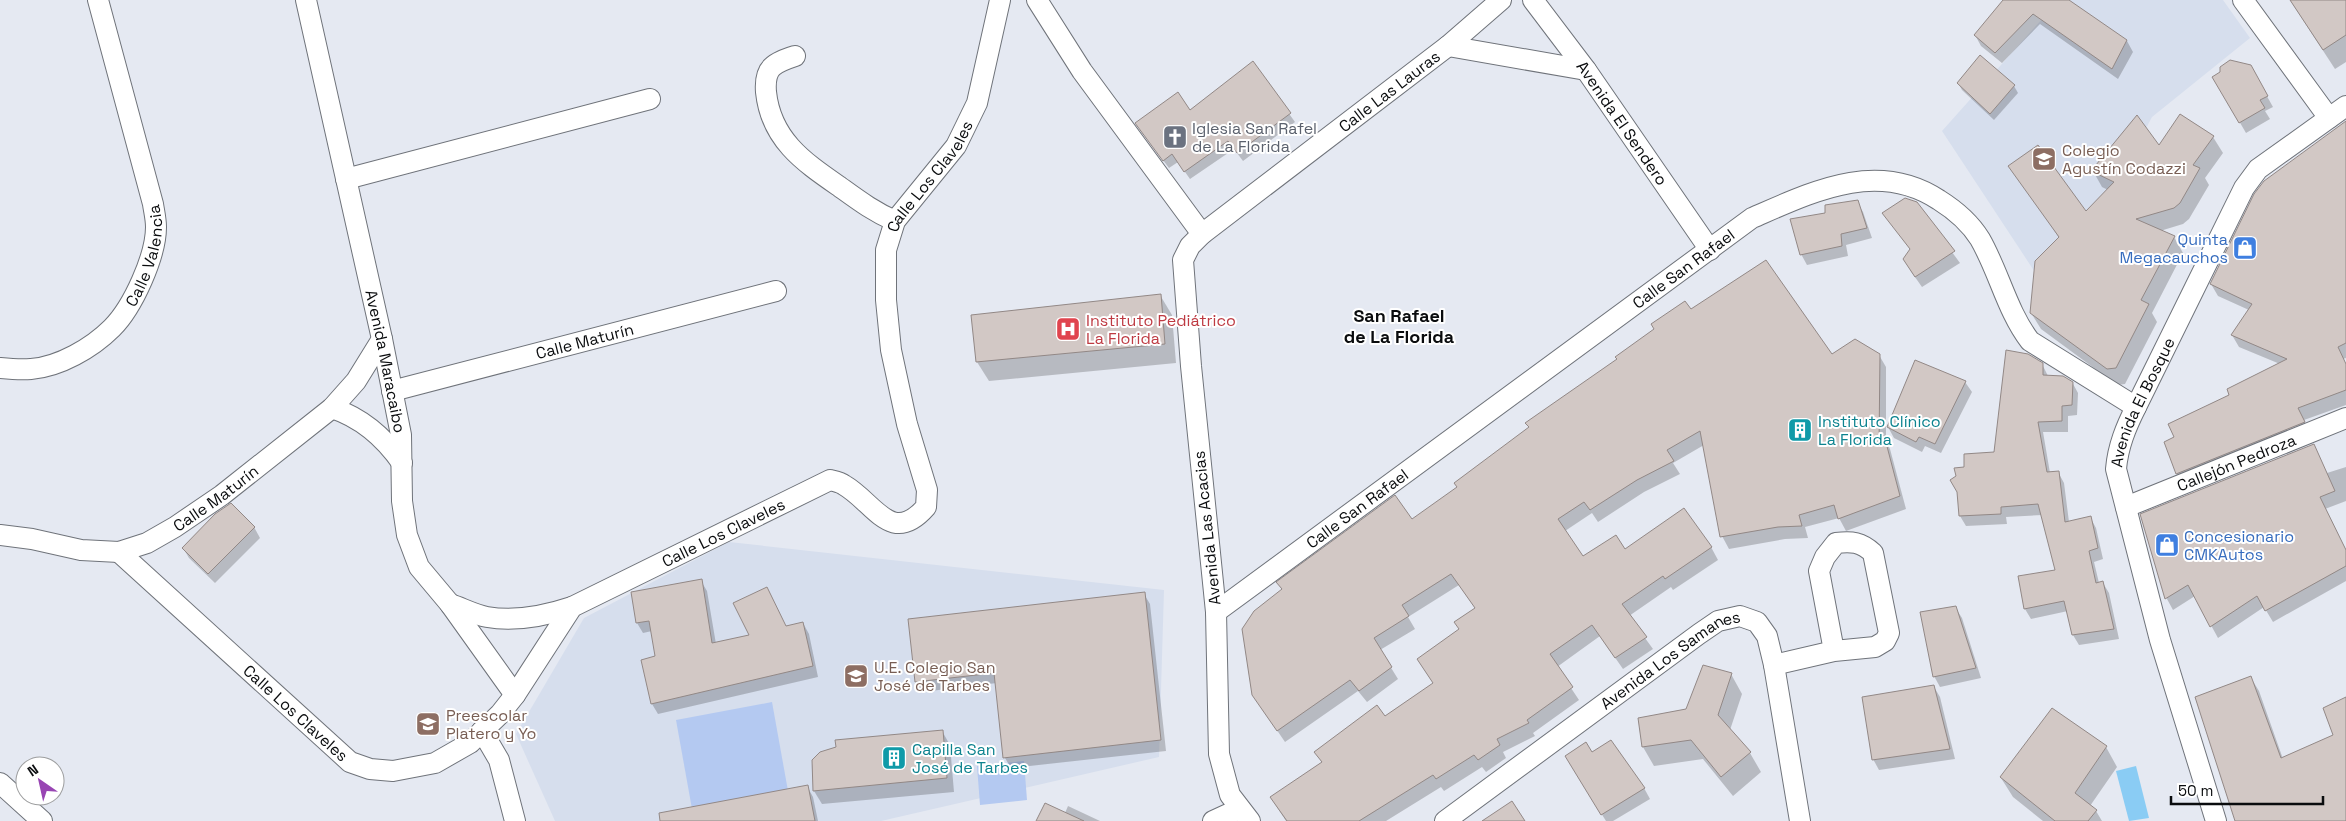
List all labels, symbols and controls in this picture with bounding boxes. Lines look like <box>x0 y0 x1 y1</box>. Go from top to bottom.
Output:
street label: Calle Las Lauras <box>1334 46 1444 136</box>
street label: Avenida El Sendero <box>1572 56 1673 189</box>
street label: Calle Los Claveles <box>882 117 977 234</box>
place label: Iglesia San Rafel de La Florida <box>1192 118 1317 157</box>
church icon: Iglesia San Rafel de La Florida <box>1162 124 1188 150</box>
place label: Colegio Agustín Codazzi <box>2062 140 2186 179</box>
school or university icon: Colegio Agustín Codazzi <box>2031 146 2057 172</box>
street label: Calle Valencia <box>120 203 167 310</box>
street label: Calle San Rafael <box>1628 224 1739 313</box>
place label: Quinta Megacauchos <box>2119 229 2228 268</box>
shop icon: Quinta Megacauchos <box>2232 235 2258 261</box>
street label: Avenida Maracaibo <box>361 288 411 435</box>
district label: San Rafael de La Florida <box>1344 304 1455 348</box>
place label: Instituto Pediátrico La Florida <box>1086 310 1236 349</box>
hospital icon: Instituto Pediátrico La Florida <box>1055 316 1081 342</box>
street label: Calle Maturín <box>533 318 636 364</box>
street label: Avenida El Bosque <box>2106 334 2179 469</box>
place label: Instituto Clínico La Florida <box>1818 411 1941 450</box>
building icon: Instituto Clínico La Florida <box>1787 417 1813 443</box>
street label: Callejón Pedroza <box>2174 429 2299 496</box>
street label: Avenida Las Acacias <box>1188 450 1226 606</box>
street label: Calle Maturín <box>169 460 262 536</box>
street label: Calle San Rafael <box>1302 464 1412 553</box>
street label: Calle Los Claveles <box>658 493 788 572</box>
place label: Concesionario CMKAutos <box>2184 526 2294 565</box>
shop icon: Concesionario CMKAutos <box>2154 532 2180 558</box>
street label: Avenida Los Samanes <box>1596 606 1742 714</box>
place label: U.E. Colegio San José de Tarbes <box>874 657 996 696</box>
street label: Calle Los Claveles <box>239 660 353 766</box>
school or university icon: U.E. Colegio San José de Tarbes <box>843 663 869 689</box>
place label: Preescolar Platero y Yo <box>446 705 536 744</box>
school or university icon: Preescolar Platero y Yo <box>415 711 441 737</box>
place label: Capilla San José de Tarbes <box>912 739 1028 778</box>
building icon: Capilla San José de Tarbes <box>881 745 907 771</box>
north arrow <box>15 756 65 806</box>
text: N <box>24 760 42 780</box>
scale bar <box>2171 774 2324 806</box>
text: 50 m <box>2178 781 2213 800</box>

